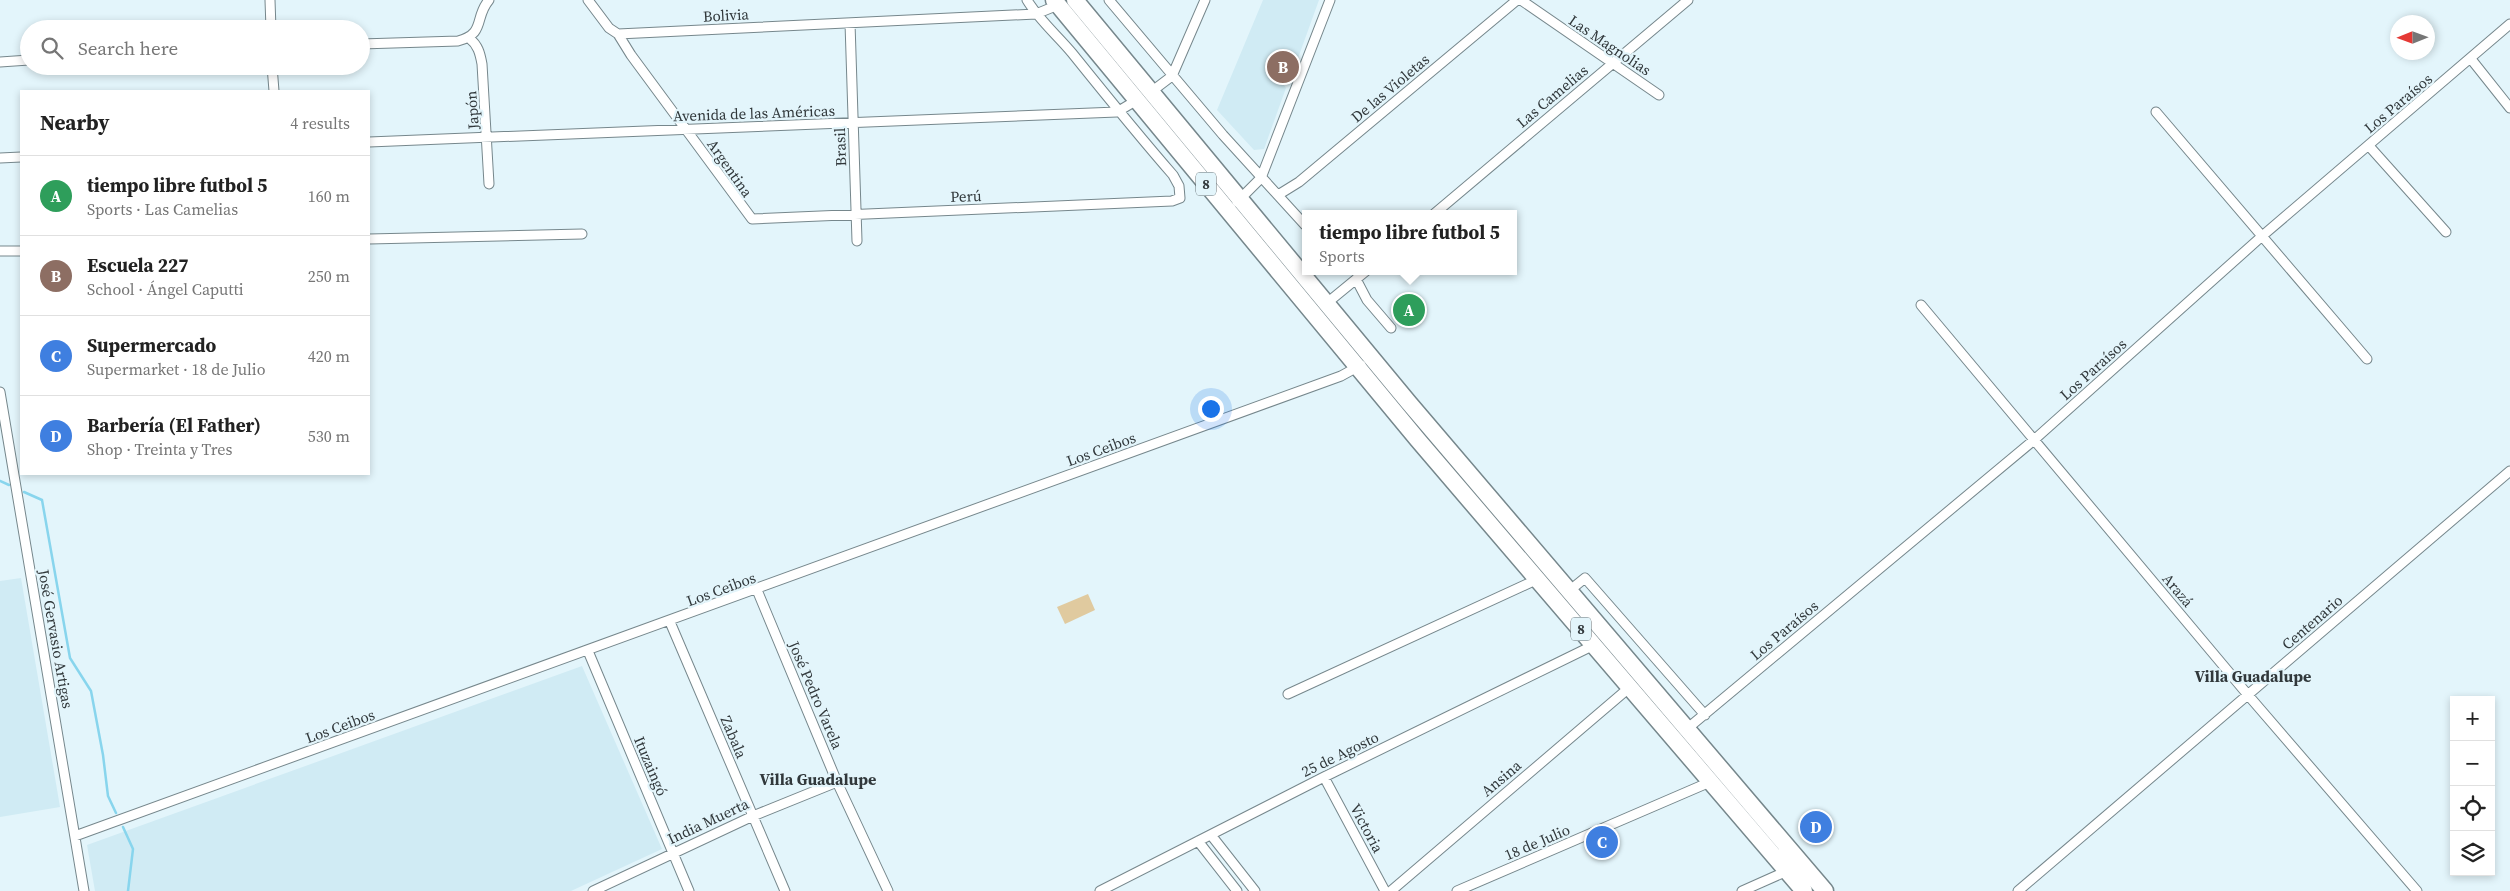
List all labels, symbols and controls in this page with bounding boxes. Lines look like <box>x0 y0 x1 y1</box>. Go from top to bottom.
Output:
street label: Bolivia <box>703 3 750 27</box>
street label: Las Magnolias <box>1565 10 1655 80</box>
north arrow <box>2390 15 2435 60</box>
search box <box>20 20 370 75</box>
icon: search <box>38 34 66 62</box>
text: Search here <box>78 35 178 61</box>
pin: B <box>1267 48 1299 86</box>
street label: De las Violetas <box>1346 49 1434 127</box>
street label: Las Camelias <box>1512 60 1592 132</box>
street label: Los Paraísos <box>2359 68 2437 138</box>
street label: Japón <box>460 90 484 131</box>
street label: Avenida de las Américas <box>673 100 835 126</box>
text: Nearby <box>40 108 110 137</box>
text: 4 results <box>290 112 350 134</box>
street label: Brasil <box>829 127 851 167</box>
street label: Argentina <box>702 135 758 202</box>
text: tiempo libre futbol 5 <box>87 172 267 198</box>
road number: 8 <box>1196 172 1216 195</box>
text: A <box>51 185 61 207</box>
text: 160 m <box>308 185 350 207</box>
street label: Perú <box>950 185 982 207</box>
text: Sports · Las Camelias <box>87 198 238 220</box>
popup <box>1302 210 1517 275</box>
text: tiempo libre futbol 5 <box>1319 219 1500 245</box>
text: Sports <box>1319 245 1365 267</box>
text: Escuela 227 <box>87 252 189 278</box>
text: B <box>51 265 61 287</box>
text: 250 m <box>308 265 350 287</box>
text: School · Ángel Caputti <box>87 278 244 300</box>
pin: A <box>1393 291 1425 329</box>
text: Supermercado <box>87 332 216 358</box>
street label: Los Paraísos <box>2055 333 2131 405</box>
text: C <box>51 345 61 367</box>
text: 420 m <box>308 345 350 367</box>
text: Supermarket · 18 de Julio <box>87 358 265 380</box>
your location <box>1198 396 1224 422</box>
text: Barbería (El Father) <box>87 412 261 438</box>
text: D <box>50 425 62 447</box>
text: 530 m <box>308 425 350 447</box>
street label: Los Ceibos <box>1063 427 1139 471</box>
text: Shop · Treinta y Tres <box>87 438 232 460</box>
street label: José Gervasio Artigas <box>33 567 79 710</box>
street label: Los Ceibos <box>683 567 759 611</box>
street label: Arazá <box>2158 569 2199 612</box>
street label: Centenario <box>2277 590 2347 654</box>
street label: Los Paraísos <box>1745 595 1823 665</box>
road number: 8 <box>1571 618 1591 640</box>
street label: José Pedro Varela <box>783 637 848 753</box>
district label: Villa Guadalupe <box>2195 665 2311 687</box>
map controls <box>2450 696 2495 876</box>
button: + <box>2450 696 2495 741</box>
street label: Los Ceibos <box>302 704 378 748</box>
street label: Zabala <box>716 713 752 762</box>
street label: 25 de Agosto <box>1298 726 1382 782</box>
street label: Ituzaingó <box>629 733 673 799</box>
button: − <box>2450 741 2495 786</box>
street label: Ansina <box>1476 755 1526 801</box>
district label: Villa Guadalupe <box>760 768 876 790</box>
button: locate <box>2450 786 2495 831</box>
street label: India Muerta <box>664 793 752 849</box>
street label: Victoria <box>1345 800 1389 857</box>
pin: D <box>1800 808 1832 846</box>
street label: 18 de Julio <box>1501 819 1573 865</box>
pin: C <box>1586 823 1618 861</box>
button: layers <box>2450 831 2495 876</box>

